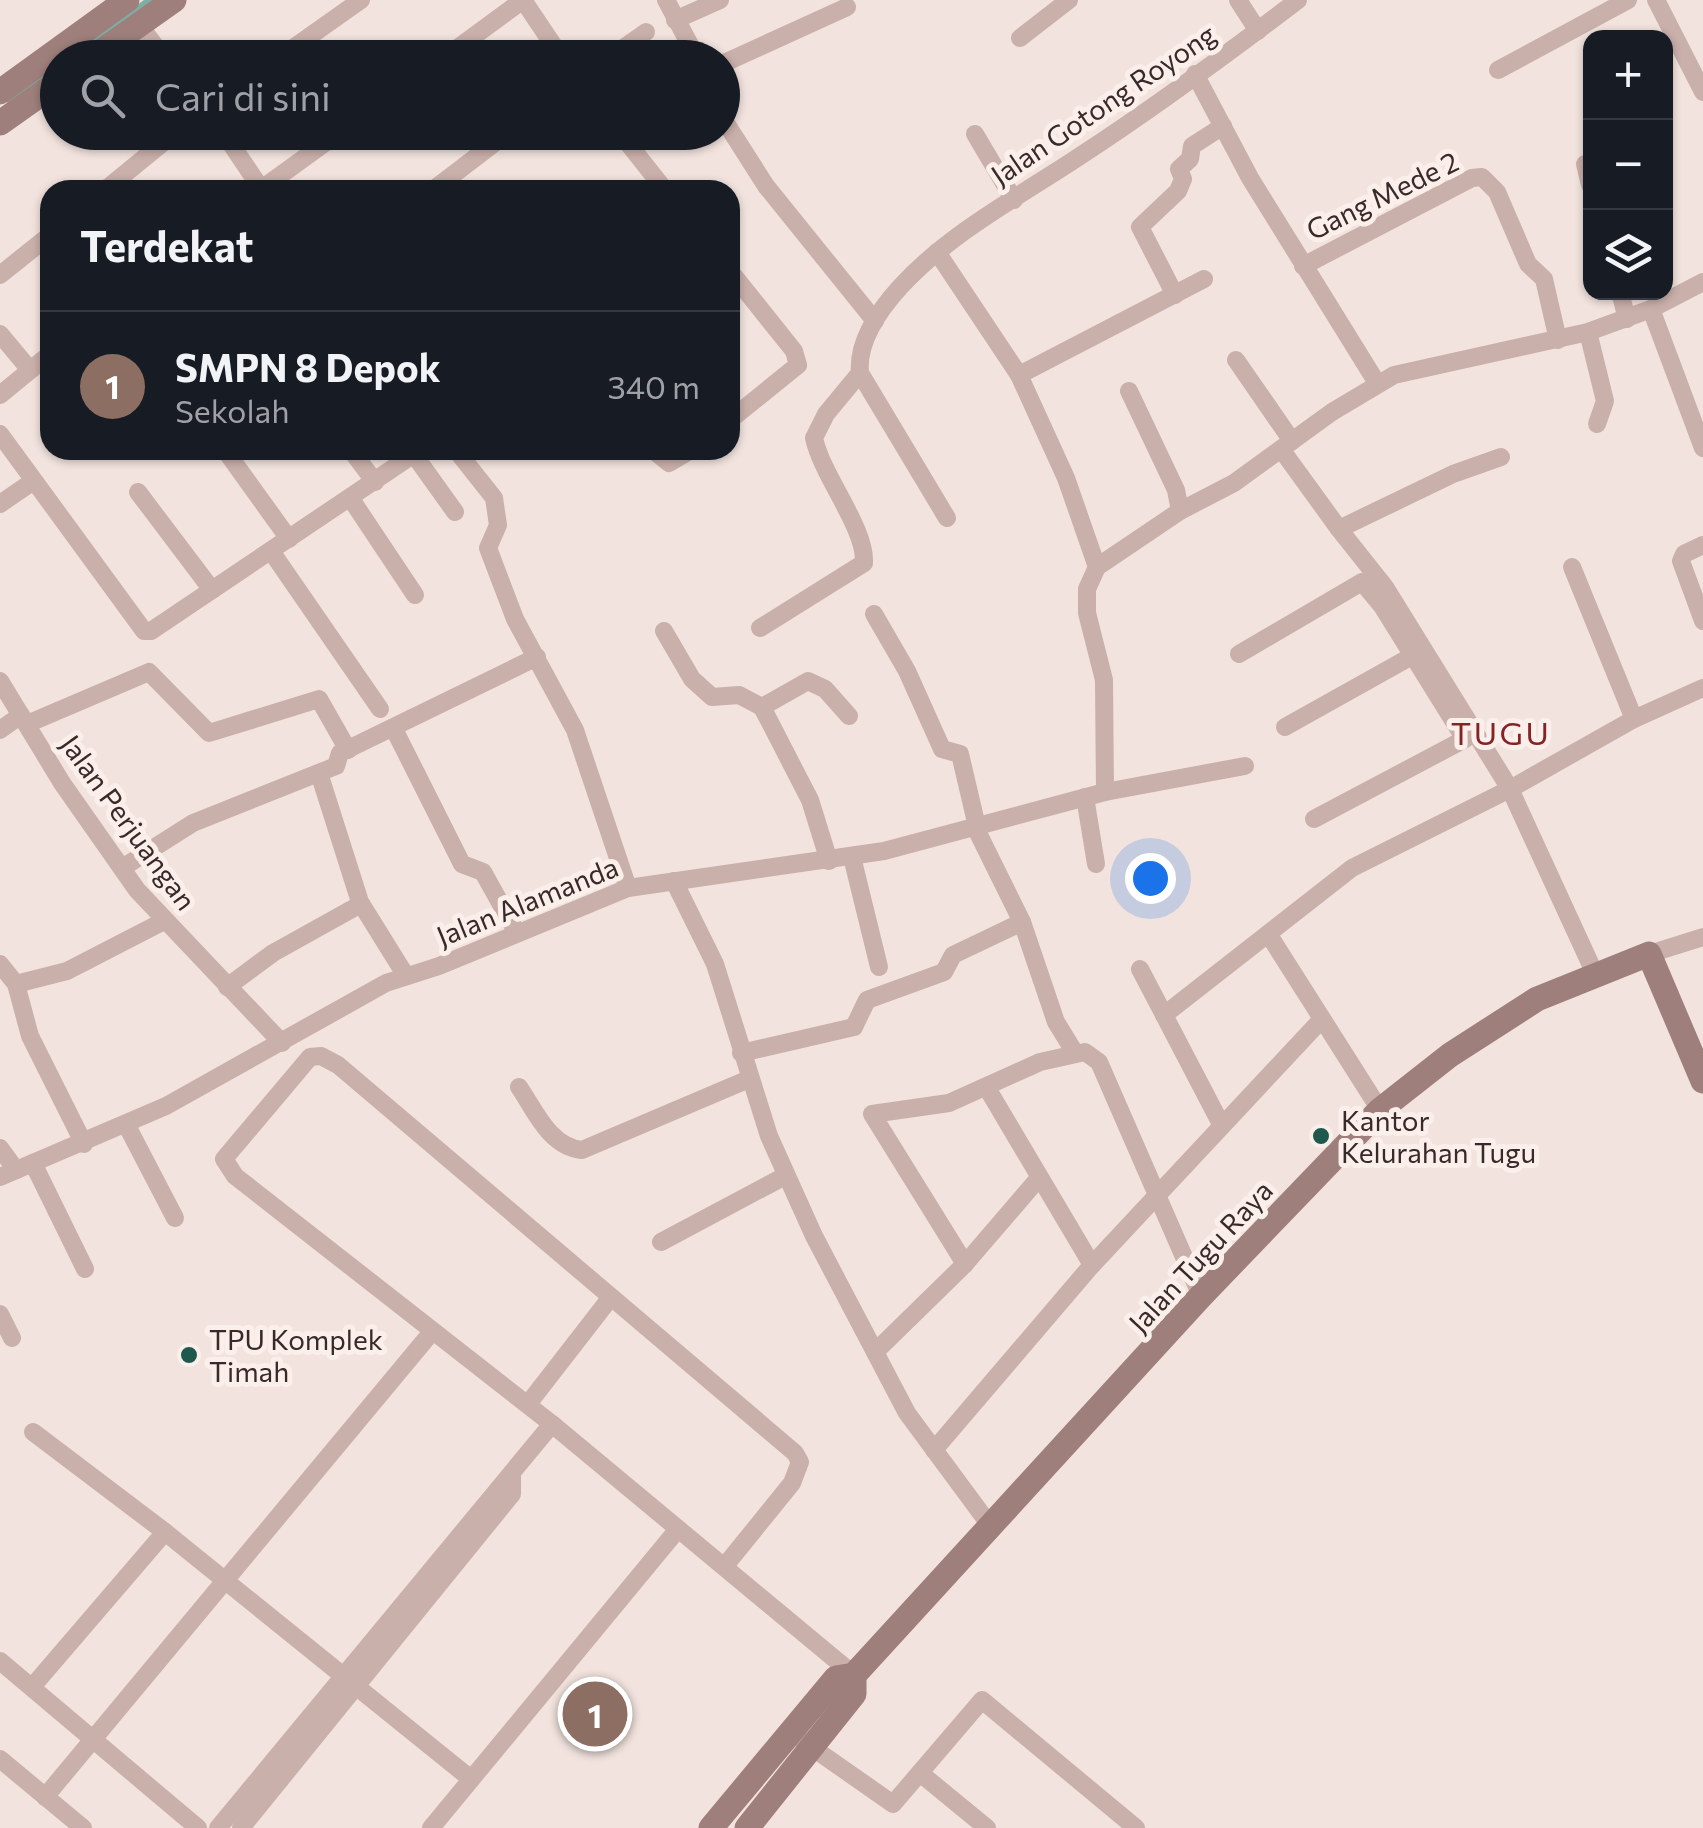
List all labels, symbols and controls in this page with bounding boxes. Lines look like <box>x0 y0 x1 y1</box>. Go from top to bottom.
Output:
street label: Jalan Gotong Royong <box>984 16 1222 192</box>
map controls <box>1583 30 1673 300</box>
button: + <box>1583 30 1673 120</box>
search box <box>40 40 740 150</box>
icon: search <box>75 68 130 123</box>
text: Cari di sini <box>155 72 331 119</box>
button: − <box>1583 120 1673 210</box>
street label: Gang Mede 2 <box>1300 144 1464 246</box>
button: layers <box>1583 210 1673 300</box>
text: Terdekat <box>80 219 254 271</box>
text: SMPN 8 Depok <box>175 343 441 390</box>
text: 1 <box>105 366 120 406</box>
text: 340 m <box>608 366 700 406</box>
text: Sekolah <box>175 390 290 430</box>
district label: TUGU <box>1451 712 1551 752</box>
street label: Jalan Perjuangan <box>54 728 204 916</box>
street label: Jalan Alamanda <box>431 849 623 953</box>
your location <box>1125 853 1176 904</box>
place label: Kantor Kelurahan Tugu <box>1341 1103 1536 1169</box>
marker: Kantor Kelurahan Tugu <box>1310 1125 1332 1147</box>
street label: Jalan Tugu Raya <box>1121 1173 1279 1339</box>
place label: TPU Komplek Timah <box>209 1322 383 1388</box>
marker: TPU Komplek Timah <box>178 1344 200 1366</box>
pin: 1 <box>562 1676 628 1752</box>

